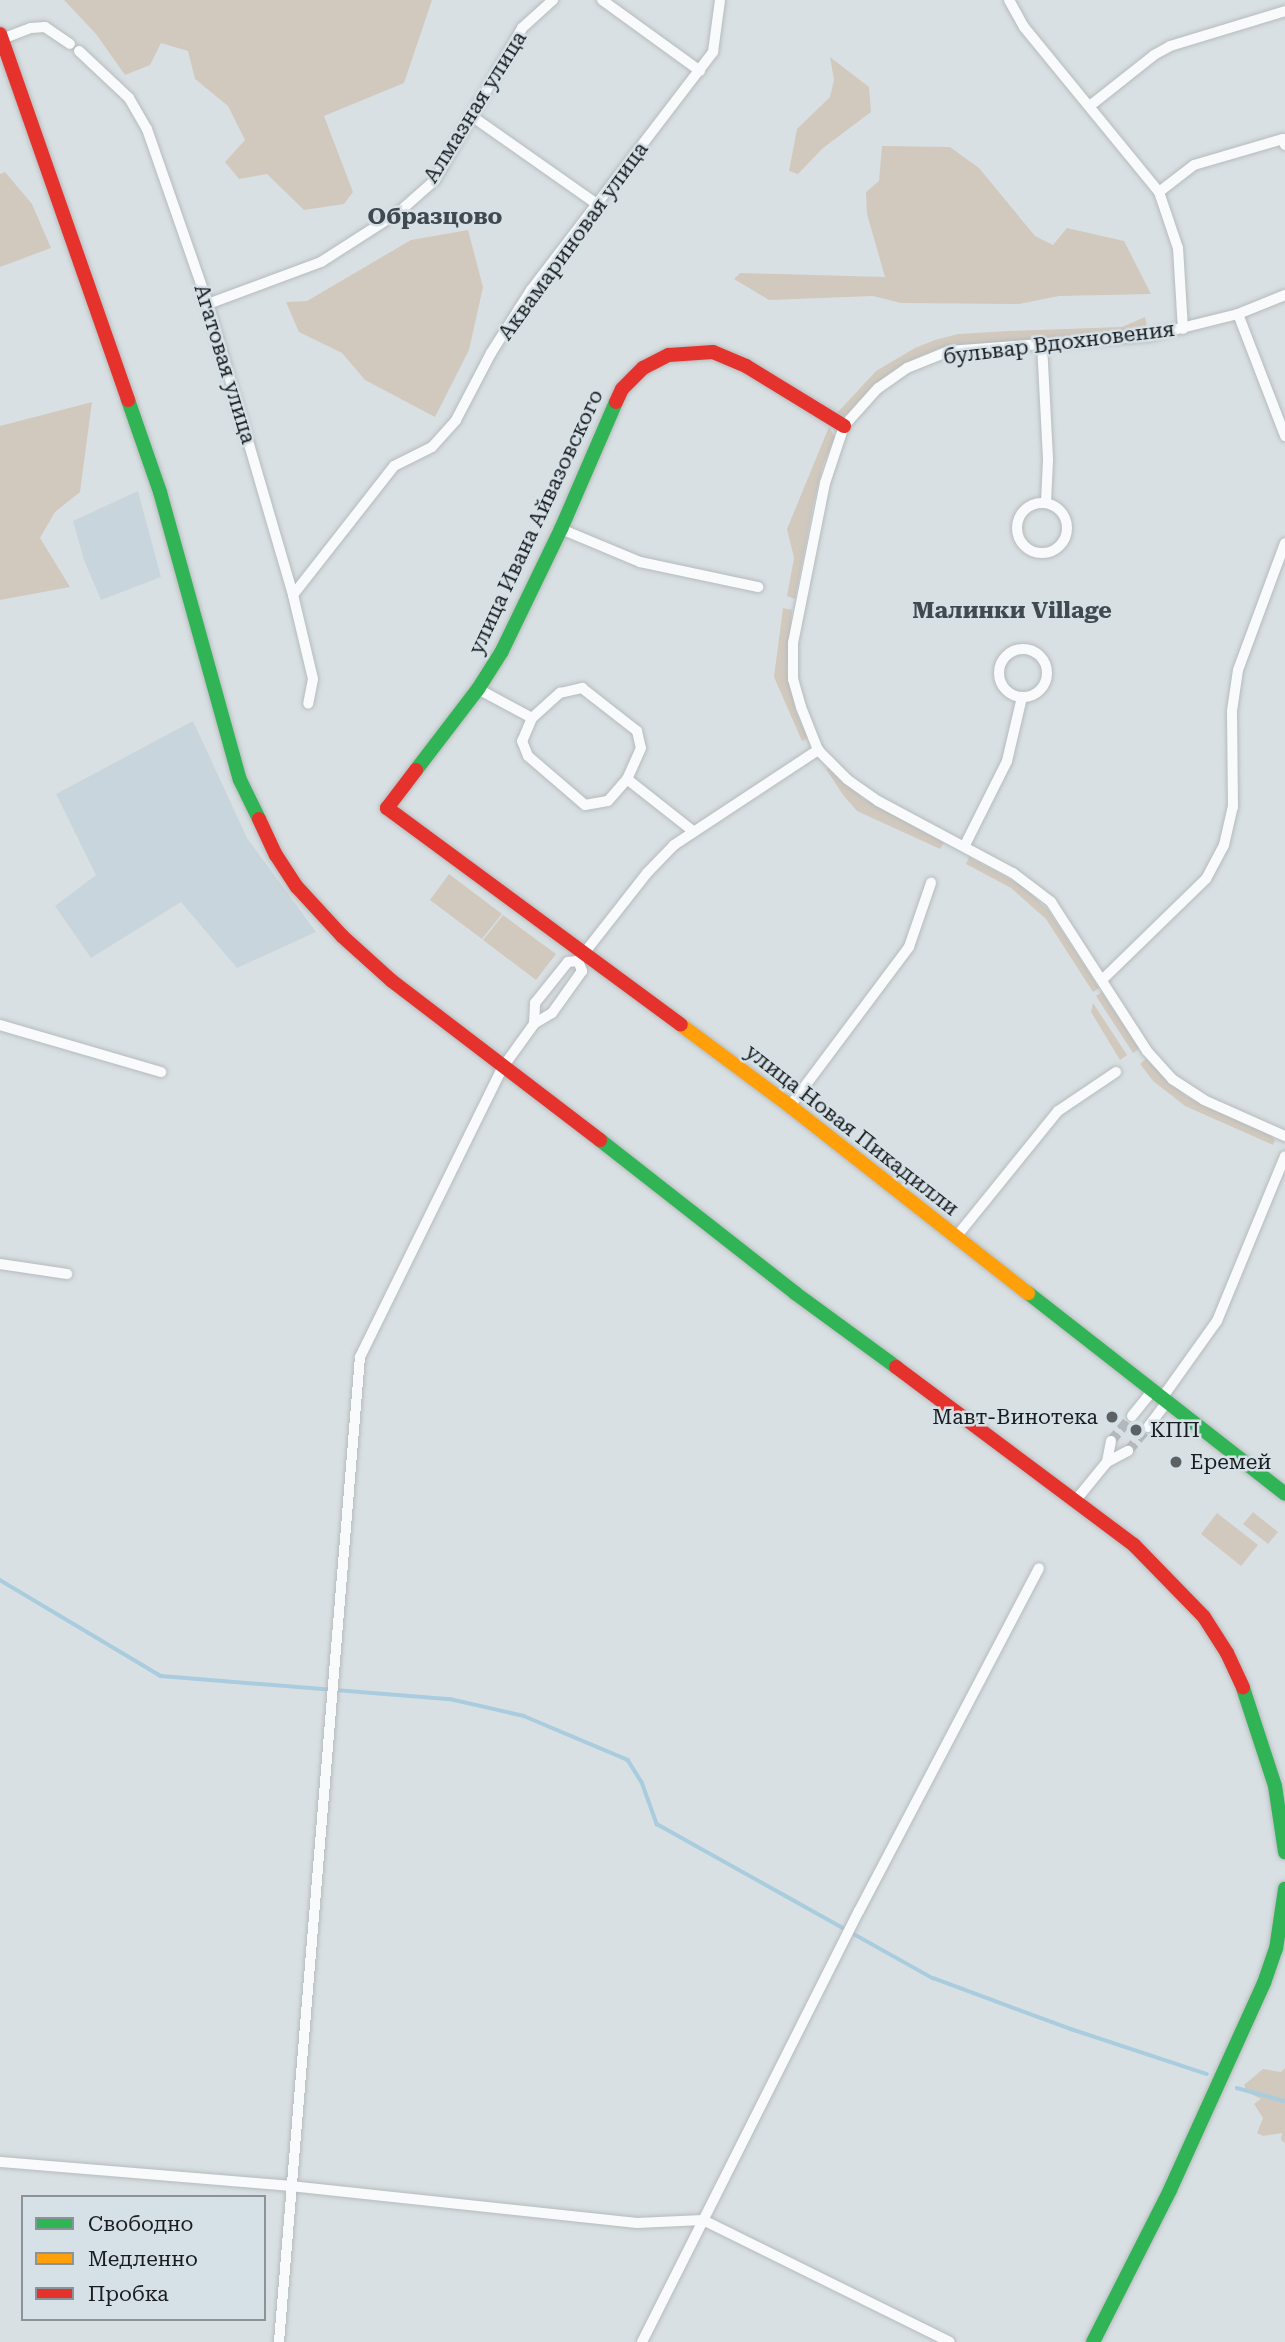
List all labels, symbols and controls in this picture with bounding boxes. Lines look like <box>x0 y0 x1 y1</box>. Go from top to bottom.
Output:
street label: Алмазная улица <box>418 26 532 188</box>
street label: Аквамариновая улица <box>493 137 653 345</box>
district label: Образцово <box>368 203 502 231</box>
street label: Агатовая улица <box>189 281 261 447</box>
street label: бульвар Вдохновения <box>942 316 1176 370</box>
street label: улица Ивана Айвазовского <box>463 386 609 658</box>
district label: Малинки Village <box>912 597 1112 625</box>
street label: улица Новая Пикадилли <box>740 1039 964 1221</box>
place label: Мавт-Винотека <box>932 1404 1098 1430</box>
marker: Мавт-Винотека <box>1104 1409 1120 1425</box>
place label: КПП <box>1150 1417 1200 1443</box>
marker: КПП <box>1128 1422 1144 1438</box>
place label: Еремей <box>1190 1449 1271 1475</box>
marker: Еремей <box>1168 1454 1184 1470</box>
legend <box>21 2195 266 2321</box>
text: Свободно <box>88 2212 194 2236</box>
text: Медленно <box>88 2247 198 2271</box>
text: Пробка <box>88 2282 169 2306</box>

